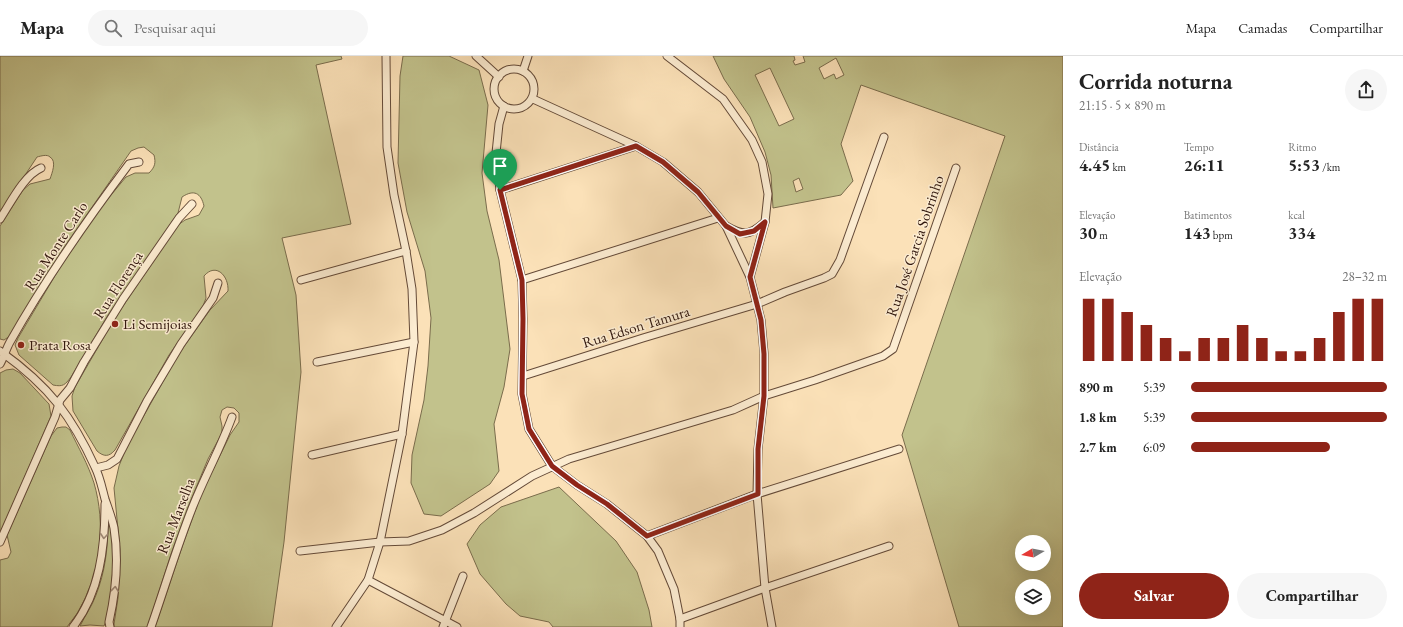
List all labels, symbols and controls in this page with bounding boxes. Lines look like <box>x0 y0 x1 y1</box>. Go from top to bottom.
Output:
search box <box>88 10 368 46</box>
text: Mapa <box>20 15 64 40</box>
icon: search <box>102 17 124 39</box>
text: Pesquisar aqui <box>134 18 216 37</box>
text: Mapa <box>1186 19 1216 37</box>
text: Camadas <box>1238 19 1287 37</box>
text: Compartilhar <box>1309 19 1383 37</box>
text: Corrida noturna <box>1079 67 1232 96</box>
button: share <box>1345 69 1387 111</box>
text: 21:15 · 5 × 890 m <box>1079 97 1166 114</box>
text: Distância <box>1079 140 1119 154</box>
text: Tempo <box>1184 140 1214 154</box>
text: Ritmo <box>1288 140 1316 154</box>
pin <box>483 149 517 190</box>
text: 4.45 <box>1079 154 1110 176</box>
text: 26:11 <box>1184 154 1224 176</box>
text: 5:53 <box>1288 154 1320 176</box>
icon: arrive <box>489 155 511 177</box>
text: km <box>1110 160 1126 174</box>
text: /km <box>1320 160 1340 174</box>
street label: Rua José Garcia Sobrinho <box>881 173 948 319</box>
street label: Rua Monte Carlo <box>20 198 91 294</box>
text: Elevação <box>1079 208 1115 222</box>
text: Batimentos <box>1184 208 1232 222</box>
text: kcal <box>1288 208 1305 222</box>
text: 30 <box>1079 222 1097 244</box>
text: 143 <box>1184 222 1211 244</box>
text: 334 <box>1288 222 1315 244</box>
text: m <box>1097 228 1108 242</box>
text: bpm <box>1211 228 1233 242</box>
street label: Rua Florença <box>89 247 147 322</box>
text: Elevação <box>1079 268 1122 285</box>
text: 28–32 m <box>1342 268 1387 285</box>
street label: Rua Edson Tamura <box>580 301 692 352</box>
place label: Li Semijoias <box>123 314 192 333</box>
marker: Li Semijoias <box>110 319 120 329</box>
place label: Prata Rosa <box>29 335 91 354</box>
marker: Prata Rosa <box>16 340 26 350</box>
text: 890 m <box>1079 379 1113 396</box>
text: 5:39 <box>1143 379 1165 396</box>
text: 1.8 km <box>1079 409 1117 426</box>
text: 5:39 <box>1143 409 1165 426</box>
text: 2.7 km <box>1079 439 1117 456</box>
text: 6:09 <box>1143 439 1165 456</box>
street label: Rua Marselha <box>152 475 199 556</box>
one-way arrow <box>99 533 108 539</box>
north arrow <box>1015 535 1051 571</box>
map controls <box>1015 535 1051 615</box>
button: Salvar <box>1079 573 1229 619</box>
button: Compartilhar <box>1237 573 1387 619</box>
button: layers <box>1015 579 1051 615</box>
one-way arrow <box>110 586 119 592</box>

